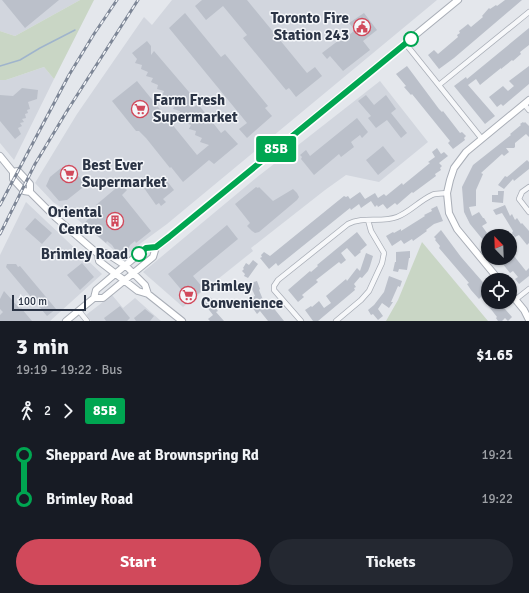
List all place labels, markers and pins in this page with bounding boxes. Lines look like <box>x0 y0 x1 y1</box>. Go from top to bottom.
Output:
place label: Toronto Fire Station 243 <box>271 9 349 44</box>
public building icon: Toronto Fire Station 243 <box>352 17 372 37</box>
unlabelled marker <box>403 31 419 47</box>
place label: Farm Fresh Supermarket <box>153 91 238 126</box>
supermarket icon: Farm Fresh Supermarket <box>130 99 150 119</box>
place label: Best Ever Supermarket <box>82 156 167 191</box>
supermarket icon: Best Ever Supermarket <box>59 164 79 184</box>
place label: Oriental Centre <box>48 203 102 238</box>
building icon: Oriental Centre <box>105 211 125 231</box>
place label: Brimley Road <box>41 245 128 263</box>
marker: Brimley Road <box>131 246 147 262</box>
place label: Brimley Convenience <box>201 277 283 312</box>
supermarket icon: Brimley Convenience <box>178 285 198 305</box>

